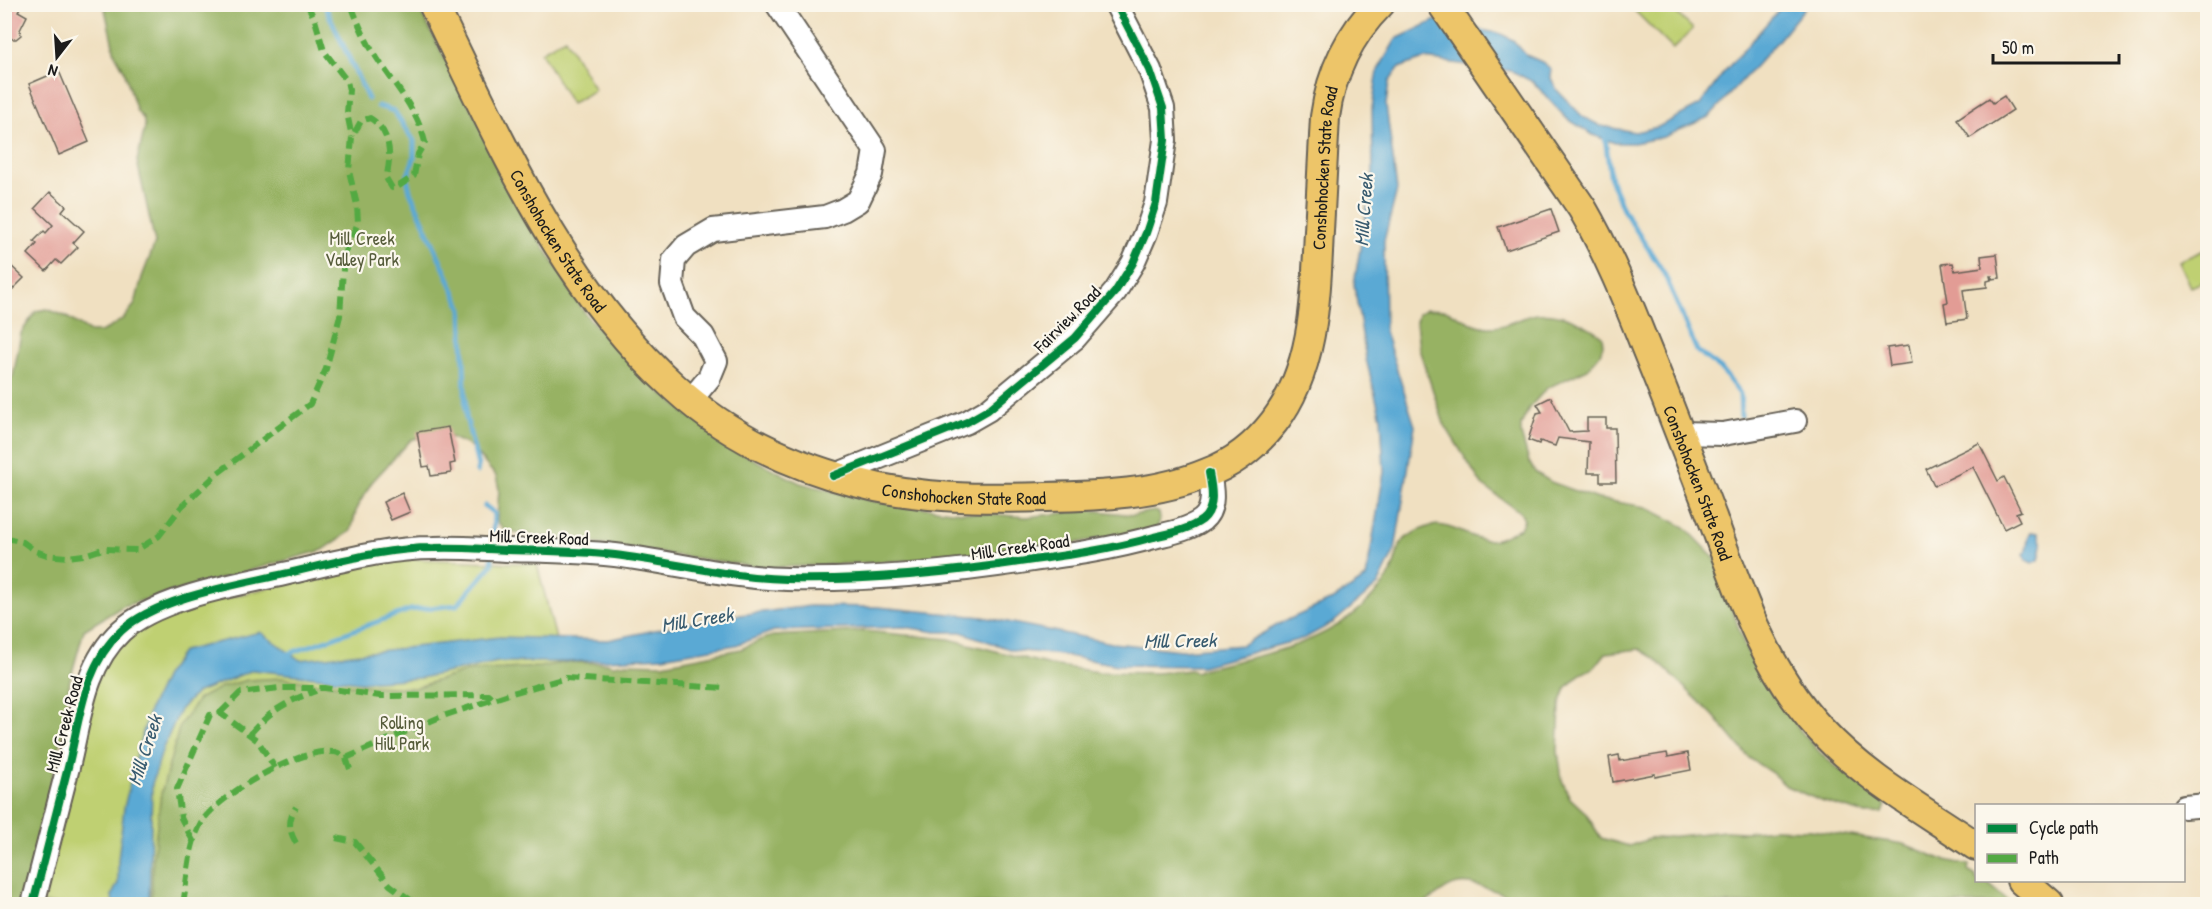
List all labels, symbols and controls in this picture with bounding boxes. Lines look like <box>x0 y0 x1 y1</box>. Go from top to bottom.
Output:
north arrow <box>27 27 87 87</box>
scale bar <box>1993 27 2119 65</box>
text: 50 m <box>2002 35 2034 60</box>
text: N <box>45 59 60 83</box>
street label: Conshohocken State Road <box>1306 83 1343 250</box>
street label: Conshohocken State Road <box>504 165 613 317</box>
water label: Mill Creek <box>1347 171 1379 247</box>
park label: Mill Creek Valley Park <box>325 226 400 272</box>
street label: Fairview Road <box>1027 280 1106 359</box>
street label: Conshohocken State Road <box>1658 401 1739 564</box>
street label: Conshohocken State Road <box>880 476 1046 510</box>
street label: Mill Creek Road <box>489 523 589 551</box>
street label: Mill Creek Road <box>969 528 1071 566</box>
water label: Mill Creek <box>659 600 737 638</box>
water label: Mill Creek <box>1144 626 1218 654</box>
street label: Mill Creek Road <box>39 673 89 775</box>
water label: Mill Creek <box>120 710 169 789</box>
park label: Rolling Hill Park <box>375 710 430 756</box>
legend <box>1975 804 2185 882</box>
text: Cycle path <box>2029 815 2099 840</box>
text: Path <box>2029 845 2059 870</box>

